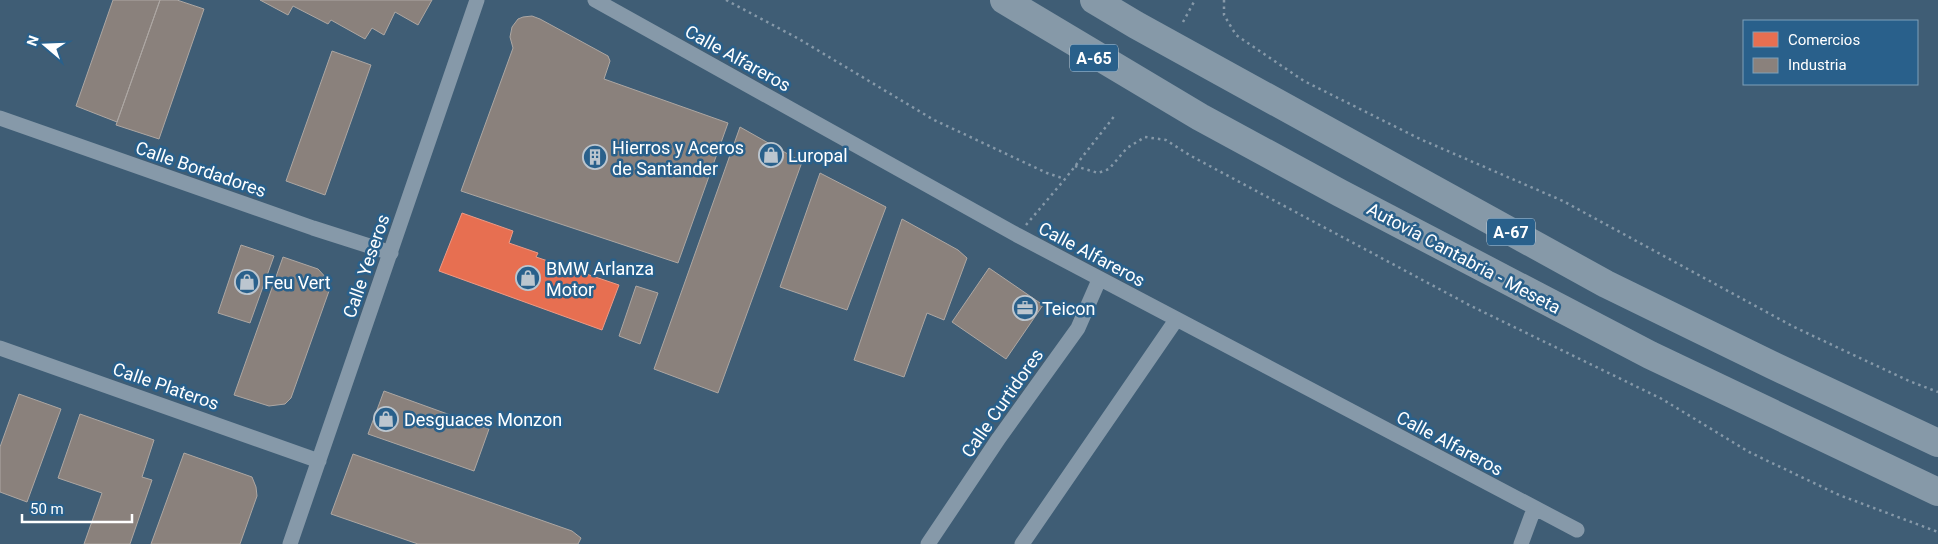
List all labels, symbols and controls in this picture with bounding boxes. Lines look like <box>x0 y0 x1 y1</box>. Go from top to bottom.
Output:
north arrow <box>20 20 70 70</box>
street label: Calle Alfareros <box>682 20 794 96</box>
legend <box>1743 20 1918 85</box>
text: Comercios <box>1788 31 1860 49</box>
text: N <box>24 33 42 48</box>
road number: A-65 <box>1070 44 1118 72</box>
text: Industria <box>1788 56 1847 74</box>
street label: Calle Bordadores <box>133 137 269 201</box>
place label: Hierros y Aceros de Santander <box>612 137 744 179</box>
shop icon: Luropal <box>758 142 784 168</box>
building icon: Hierros y Aceros de Santander <box>582 144 608 170</box>
place label: Luropal <box>788 145 848 166</box>
street label: Autovía Cantabria - Meseta <box>1364 198 1564 318</box>
street label: Calle Yeseros <box>338 211 394 321</box>
street label: Calle Alfareros <box>1035 217 1149 291</box>
road number: A-67 <box>1487 218 1535 246</box>
place label: BMW Arlanza Motor <box>546 258 654 300</box>
shop icon: BMW Arlanza Motor <box>515 265 541 291</box>
shop icon: Feu Vert <box>234 269 260 295</box>
place label: Feu Vert <box>264 272 331 293</box>
office icon: Teicon <box>1012 295 1038 321</box>
place label: Teicon <box>1042 298 1095 319</box>
street label: Calle Curtidores <box>957 345 1047 461</box>
street label: Calle Plateros <box>110 358 222 414</box>
shop icon: Desguaces Monzon <box>373 406 399 432</box>
street label: Calle Alfareros <box>1393 406 1507 480</box>
place label: Desguaces Monzon <box>404 409 562 430</box>
scale bar <box>22 492 132 524</box>
text: 50 m <box>30 500 64 518</box>

